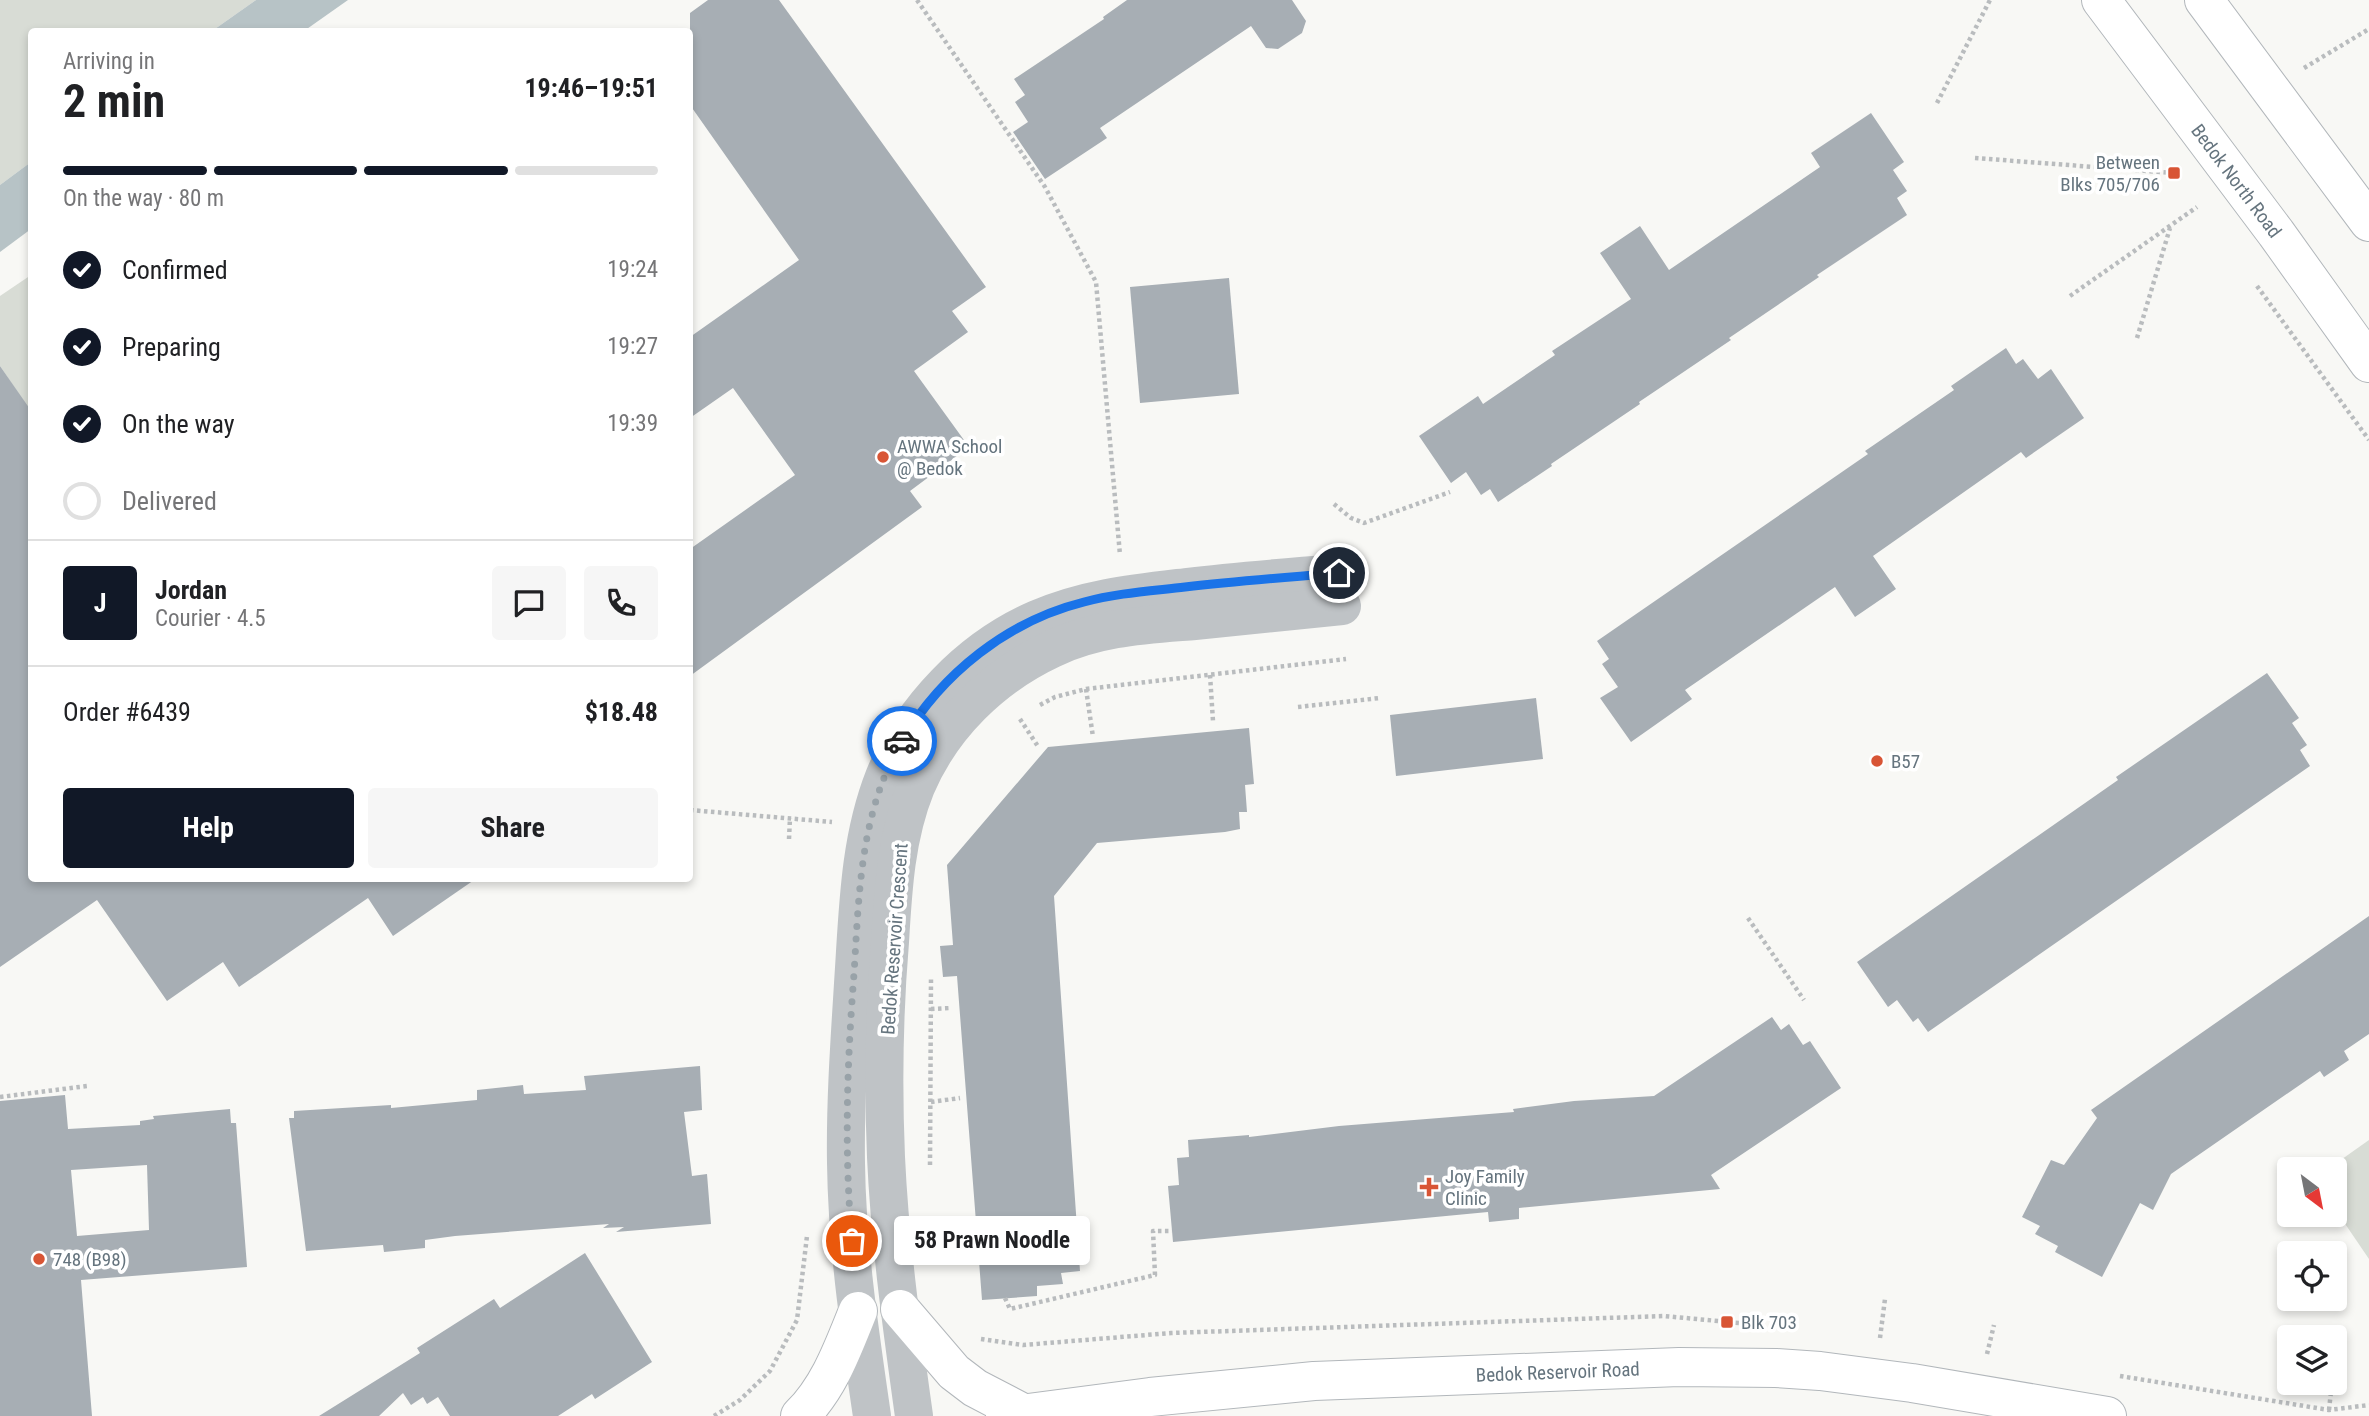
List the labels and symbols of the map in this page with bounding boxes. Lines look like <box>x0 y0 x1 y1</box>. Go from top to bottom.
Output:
street label: Bedok North Road <box>2186 120 2286 242</box>
place label: Between Blks 705/706 <box>2060 151 2160 196</box>
marker: Between Blks 705/706 <box>2166 165 2182 181</box>
place label: AWWA School @ Bedok <box>897 435 1002 480</box>
marker: AWWA School @ Bedok <box>875 449 891 465</box>
pin <box>1309 543 1369 603</box>
courier <box>867 706 937 776</box>
place label: B57 <box>1891 750 1920 773</box>
marker: B57 <box>1869 753 1885 769</box>
street label: Bedok Reservoir Crescent <box>876 842 913 1036</box>
north arrow <box>2277 1157 2347 1227</box>
place label: Joy Family Clinic <box>1445 1165 1525 1210</box>
marker: Joy Family Clinic <box>1419 1177 1439 1197</box>
pin <box>822 1211 882 1271</box>
callout: 58 Prawn Noodle <box>894 1216 1090 1266</box>
place label: 748 (B98) <box>53 1248 127 1271</box>
marker: 748 (B98) <box>31 1251 47 1267</box>
place label: Blk 703 <box>1741 1311 1797 1334</box>
marker: Blk 703 <box>1719 1314 1735 1330</box>
street label: Bedok Reservoir Road <box>1475 1358 1640 1387</box>

